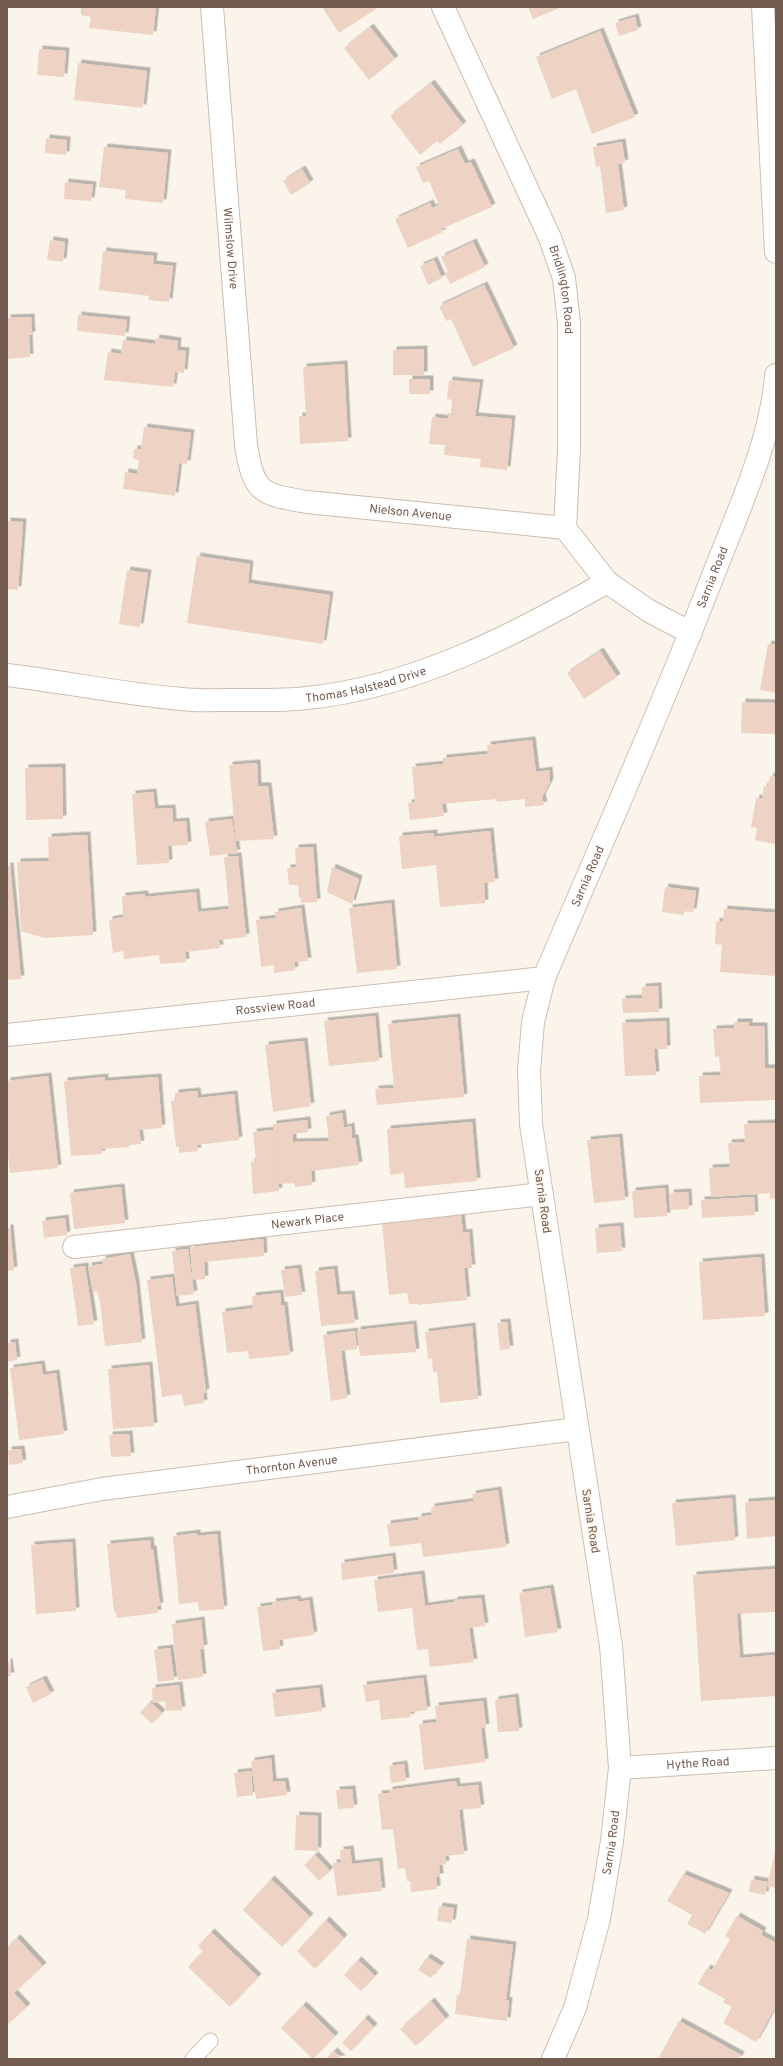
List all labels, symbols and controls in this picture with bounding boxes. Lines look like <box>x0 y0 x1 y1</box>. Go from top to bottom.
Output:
street label: Wilmslow Drive <box>219 207 241 290</box>
street label: Bridlington Road <box>544 243 576 334</box>
street label: Nielson Avenue <box>368 501 452 526</box>
street label: Sarnia Road <box>694 544 733 611</box>
street label: Thomas Halstead Drive <box>304 664 429 707</box>
street label: Sarnia Road <box>568 844 609 910</box>
street label: Rossview Road <box>235 995 316 1020</box>
street label: Sarnia Road <box>530 1168 554 1234</box>
street label: Newark Place <box>270 1209 345 1234</box>
street label: Thornton Avenue <box>245 1452 339 1480</box>
street label: Sarnia Road <box>577 1488 603 1555</box>
street label: Hythe Road <box>666 1754 730 1774</box>
street label: Sarnia Road <box>599 1810 624 1876</box>

